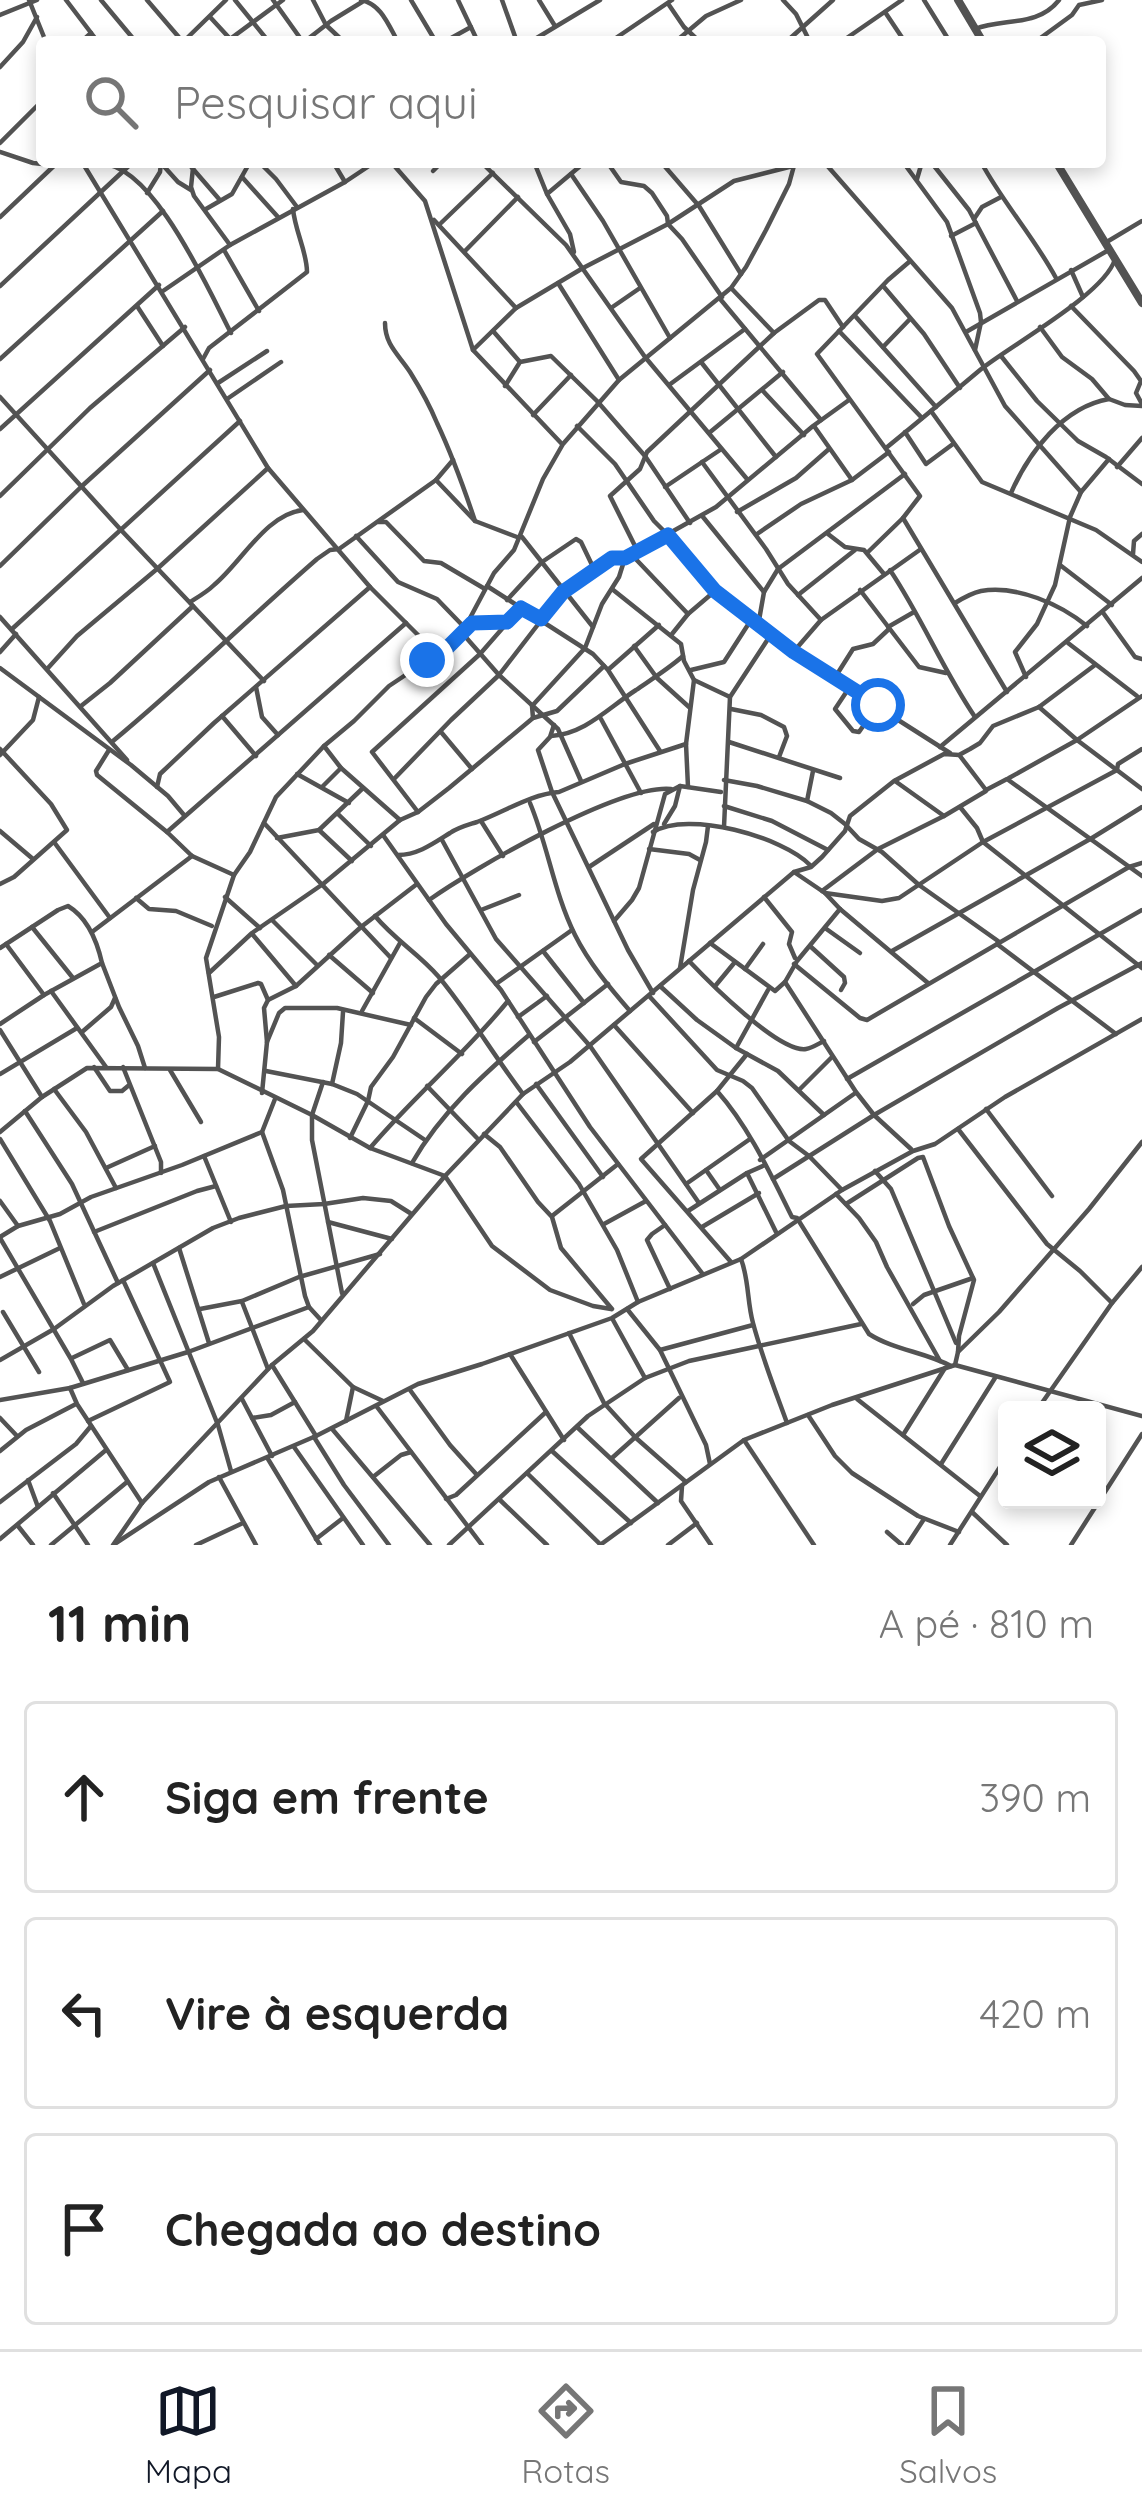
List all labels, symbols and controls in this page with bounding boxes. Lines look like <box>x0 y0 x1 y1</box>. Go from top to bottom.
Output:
search box <box>36 36 1106 168</box>
icon: search <box>78 69 144 135</box>
text: Pesquisar aqui <box>174 74 478 130</box>
route end <box>400 633 454 687</box>
route start <box>851 678 905 732</box>
map controls <box>998 1401 1106 1509</box>
button: layers <box>998 1401 1106 1509</box>
text: 11 min <box>48 1591 191 1655</box>
text: A pé · 810 m <box>879 1599 1094 1648</box>
icon: ahead <box>51 1764 117 1830</box>
text: Siga em frente <box>165 1769 489 1825</box>
text: 390 m <box>979 1773 1091 1822</box>
icon: left <box>51 1980 117 2046</box>
text: Vire à esquerda <box>165 1985 509 2041</box>
text: 420 m <box>979 1989 1091 2038</box>
icon: arrive <box>51 2196 117 2262</box>
text: Chegada ao destino <box>165 2201 601 2257</box>
tab: Mapa <box>145 2378 232 2491</box>
tab: Rotas <box>521 2378 610 2491</box>
tab: Salvos <box>899 2378 997 2491</box>

